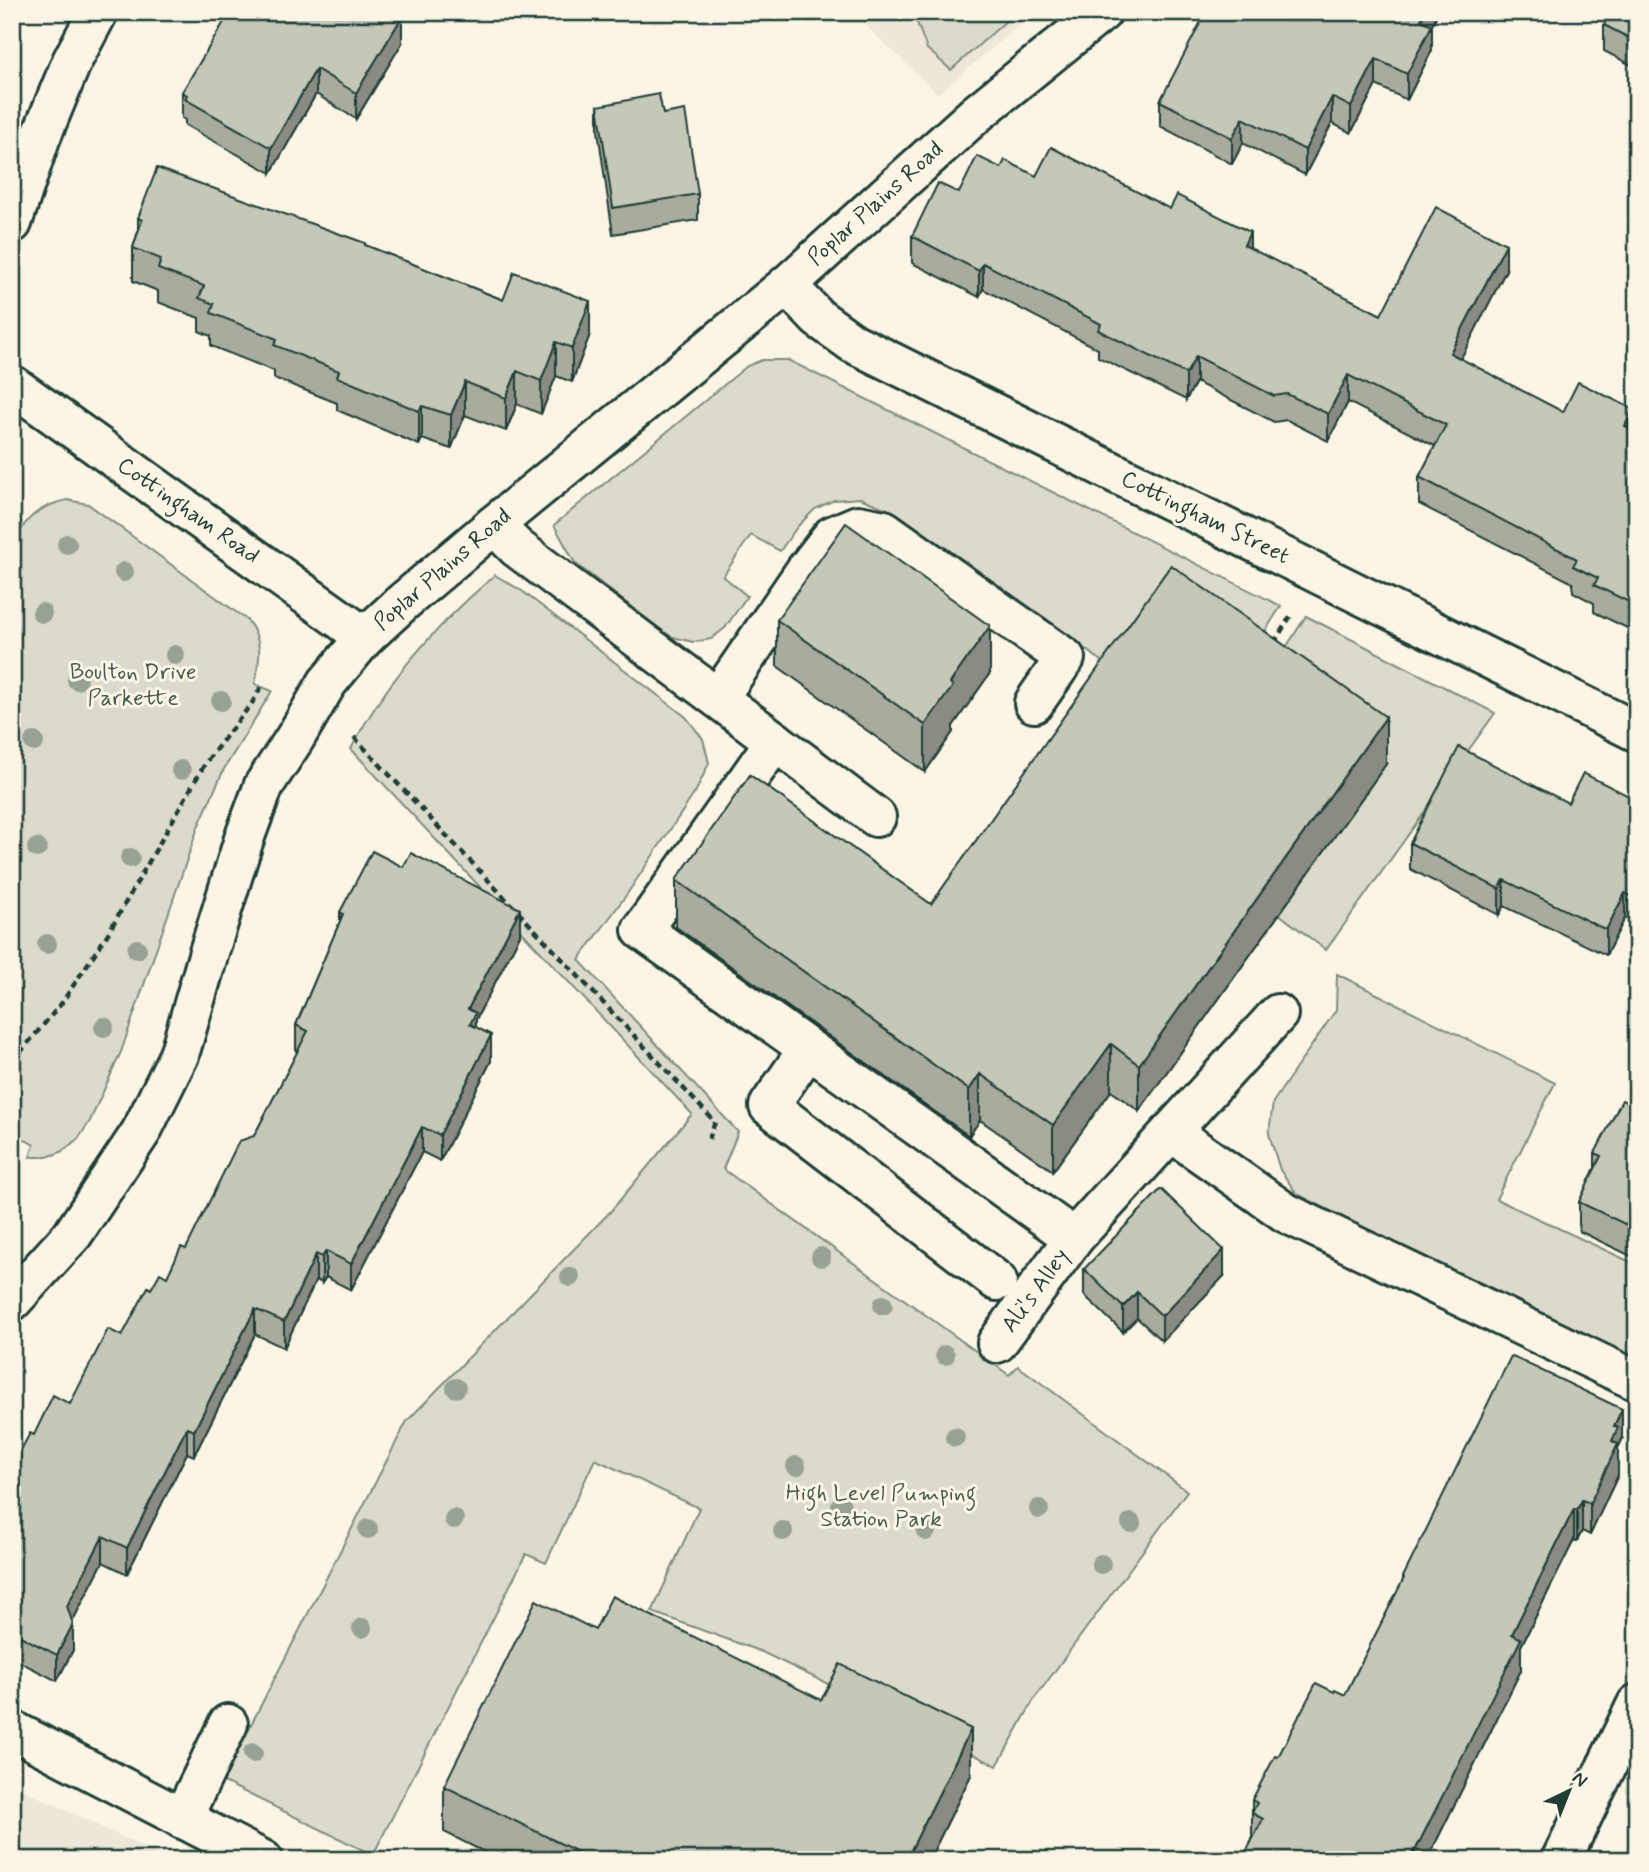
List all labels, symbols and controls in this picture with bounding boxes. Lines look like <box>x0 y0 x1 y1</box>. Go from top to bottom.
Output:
street label: Poplar Plains Road <box>802 135 950 273</box>
street label: Cottingham Road <box>110 451 265 573</box>
street label: Cottingham Street <box>1115 464 1294 574</box>
street label: Poplar Plains Road <box>368 502 518 638</box>
park label: Boulton Drive Parkette <box>70 658 196 714</box>
street label: Ali's Alley <box>995 1243 1077 1339</box>
park label: High Level Pumping Station Park <box>786 1479 976 1535</box>
north arrow <box>1534 1756 1604 1826</box>
text: N <box>1566 1766 1593 1793</box>

